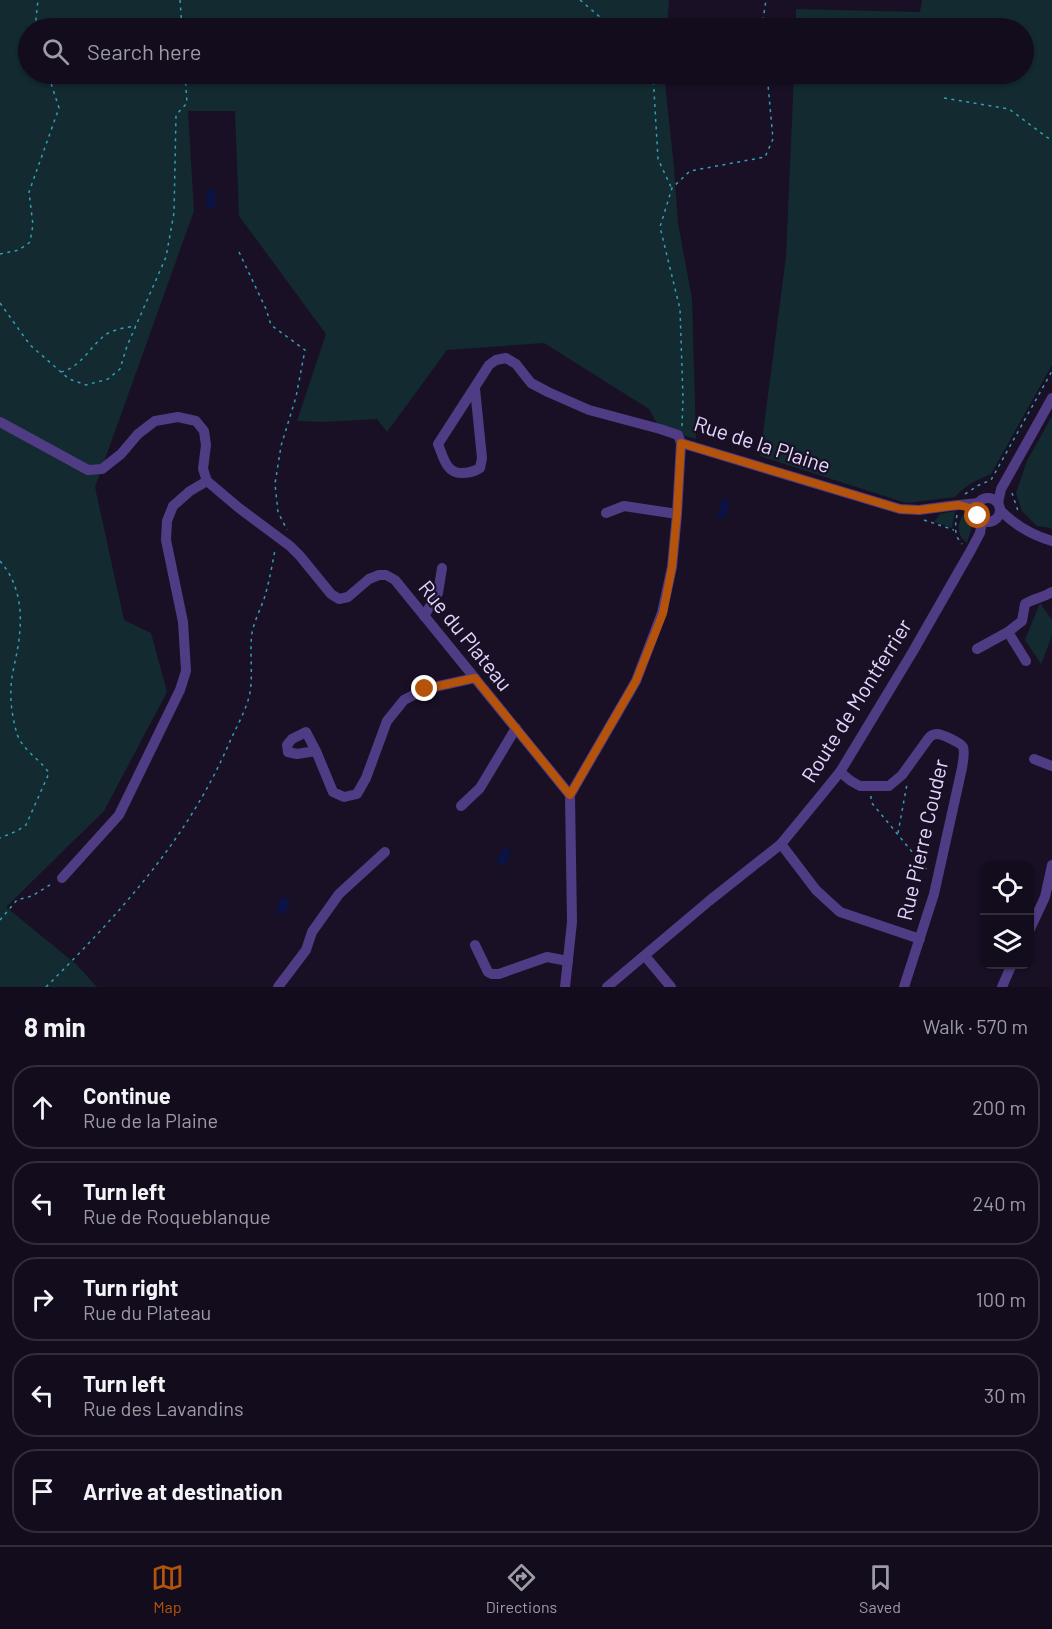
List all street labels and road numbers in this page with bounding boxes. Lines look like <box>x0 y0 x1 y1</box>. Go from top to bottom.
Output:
street label: Rue de la Plaine <box>691 410 834 477</box>
street label: Rue du Plateau <box>414 575 518 695</box>
street label: Route de Montferrier <box>795 614 916 786</box>
street label: Rue Pierre Couder <box>891 756 952 923</box>

